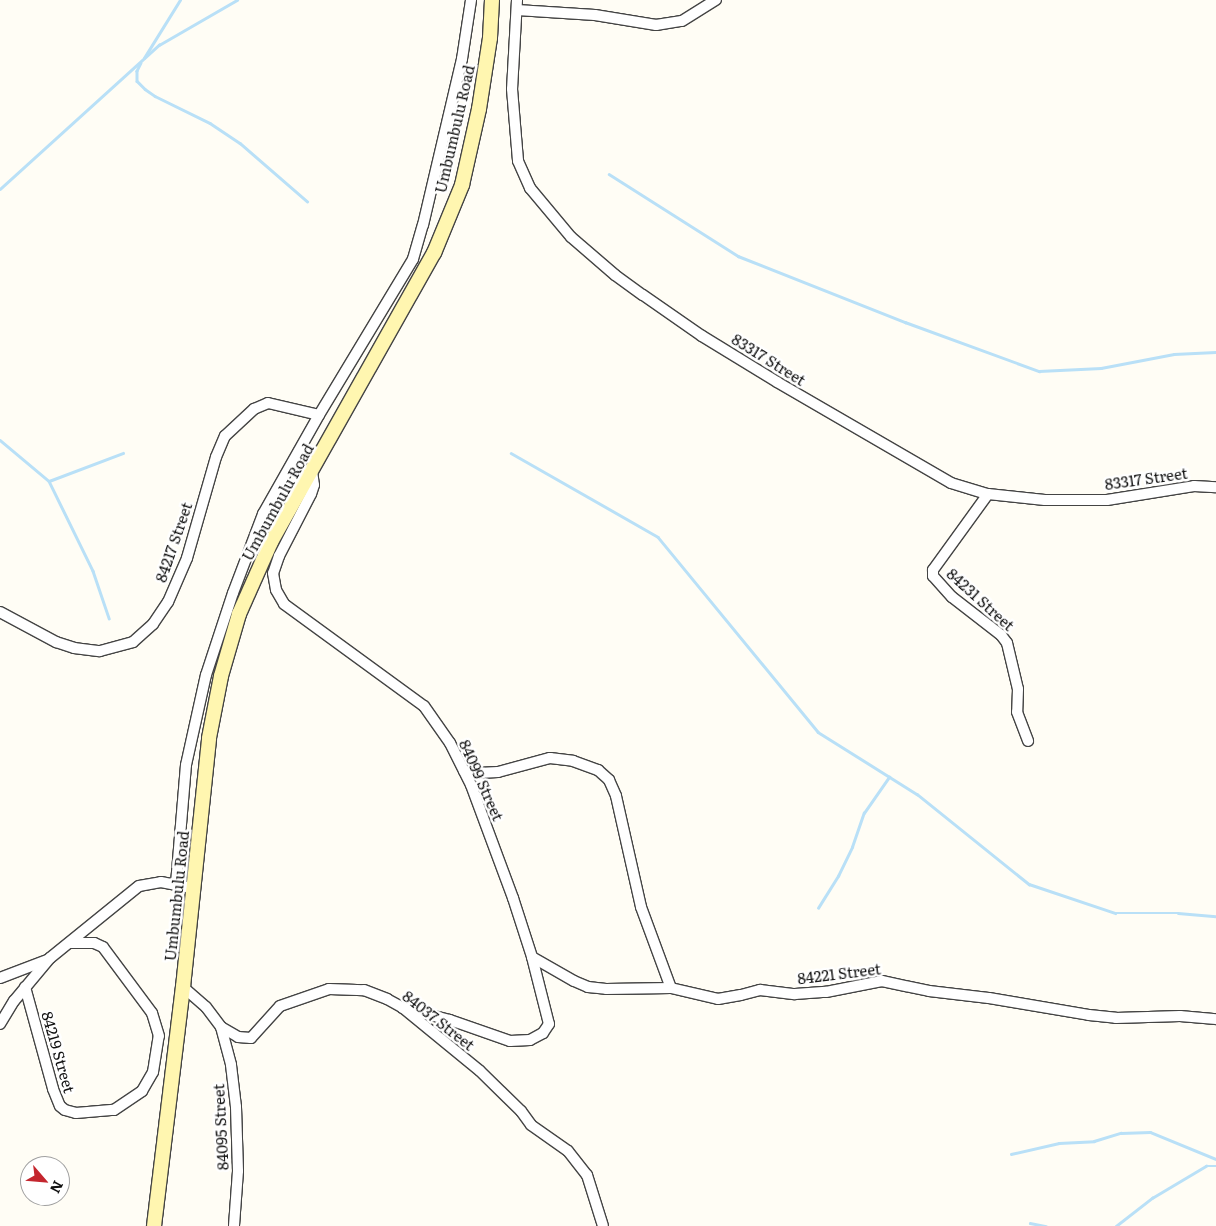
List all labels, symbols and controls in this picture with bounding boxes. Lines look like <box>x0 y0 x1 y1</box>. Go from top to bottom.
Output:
street label: Umbumbulu Road <box>431 63 477 195</box>
street label: 83317 Street <box>729 329 809 389</box>
street label: Umbumbulu Road <box>237 440 317 564</box>
street label: 83317 Street <box>1104 463 1188 493</box>
street label: 84217 Street <box>151 500 195 584</box>
street label: 84231 Street <box>944 564 1018 634</box>
street label: 84099 Street <box>456 737 508 823</box>
street label: Umbumbulu Road <box>160 830 192 962</box>
street label: 84221 Street <box>796 959 882 987</box>
street label: 84037 Street <box>400 986 478 1054</box>
street label: 84219 Street <box>39 1009 79 1095</box>
street label: 84095 Street <box>209 1083 231 1171</box>
north arrow <box>20 1156 70 1206</box>
text: N <box>46 1178 69 1197</box>

